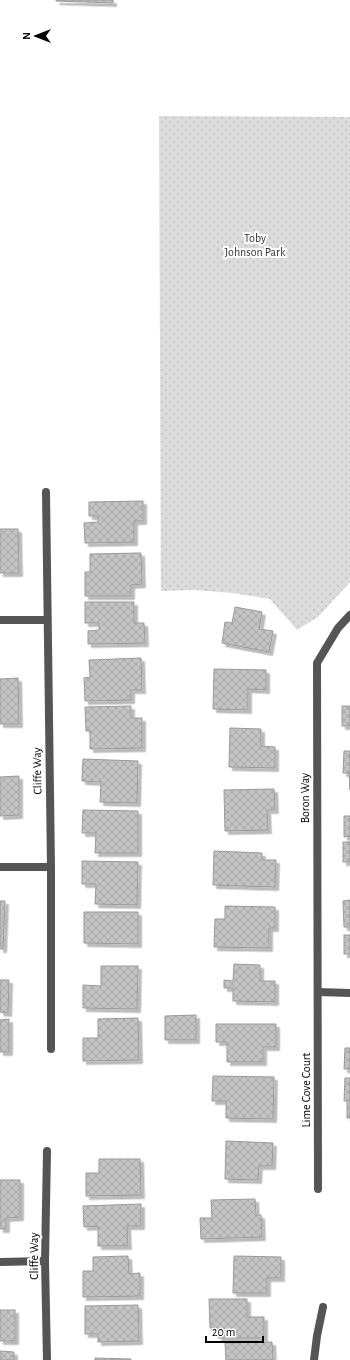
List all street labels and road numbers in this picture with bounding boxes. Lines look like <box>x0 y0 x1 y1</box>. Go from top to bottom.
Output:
street label: Cliffe Way <box>31 747 44 795</box>
street label: Boron Way <box>299 773 312 823</box>
street label: Lime Cove Court <box>300 1052 312 1127</box>
street label: Cliffe Way <box>28 1232 41 1280</box>

